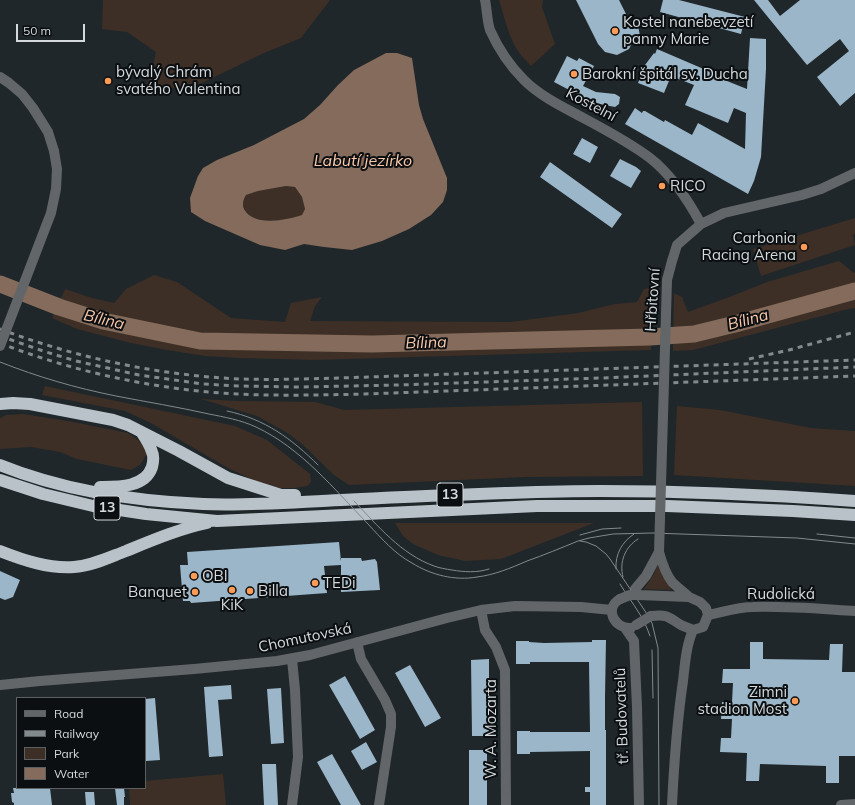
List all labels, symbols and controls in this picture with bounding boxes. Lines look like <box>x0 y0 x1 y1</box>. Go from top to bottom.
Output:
place label: Kostel nanebevzetí panny Marie <box>623 13 753 48</box>
scale bar <box>18 16 87 42</box>
text: 50 m <box>23 23 51 38</box>
marker: Kostel nanebevzetí panny Marie <box>610 26 620 36</box>
place label: bývalý Chrám svatého Valentina <box>116 63 240 98</box>
place label: Barokní špitál sv. Ducha <box>582 65 748 83</box>
marker: Barokní špitál sv. Ducha <box>569 69 579 79</box>
marker: bývalý Chrám svatého Valentina <box>103 76 113 86</box>
street label: Kostelní <box>563 84 619 126</box>
water label: Labutí jezírko <box>314 151 412 171</box>
place label: RICO <box>670 177 706 195</box>
marker: RICO <box>657 181 667 191</box>
place label: Carbonia Racing Arena <box>702 229 796 264</box>
marker: Carbonia Racing Arena <box>799 242 809 252</box>
street label: Hřbitovní <box>642 268 664 332</box>
water label: Bílina <box>726 305 770 335</box>
water label: Bílina <box>82 306 126 334</box>
water label: Bílina <box>405 333 447 353</box>
road number: 13 <box>437 483 463 507</box>
road number: 13 <box>94 496 120 520</box>
place label: OBI <box>202 567 228 585</box>
marker: OBI <box>189 571 199 581</box>
place label: TEDi <box>323 574 356 592</box>
marker: TEDi <box>310 578 320 588</box>
place label: Billa <box>258 582 288 600</box>
place label: Banquet <box>128 583 187 601</box>
marker: KiK <box>227 585 237 595</box>
street label: Rudolická <box>747 585 815 603</box>
marker: Billa <box>245 586 255 596</box>
marker: Banquet <box>190 587 200 597</box>
place label: KiK <box>221 596 243 614</box>
street label: Chomutovská <box>257 619 353 657</box>
street label: tř. Budovatelů <box>611 668 633 764</box>
street label: W. A. Mozarta <box>482 679 500 779</box>
place label: Zimni stadion Most <box>697 683 787 718</box>
marker: Zimni stadion Most <box>790 696 800 706</box>
legend <box>16 697 146 789</box>
text: Road <box>54 706 83 721</box>
text: Railway <box>54 726 99 741</box>
text: Park <box>54 746 79 761</box>
text: Water <box>54 766 89 781</box>

